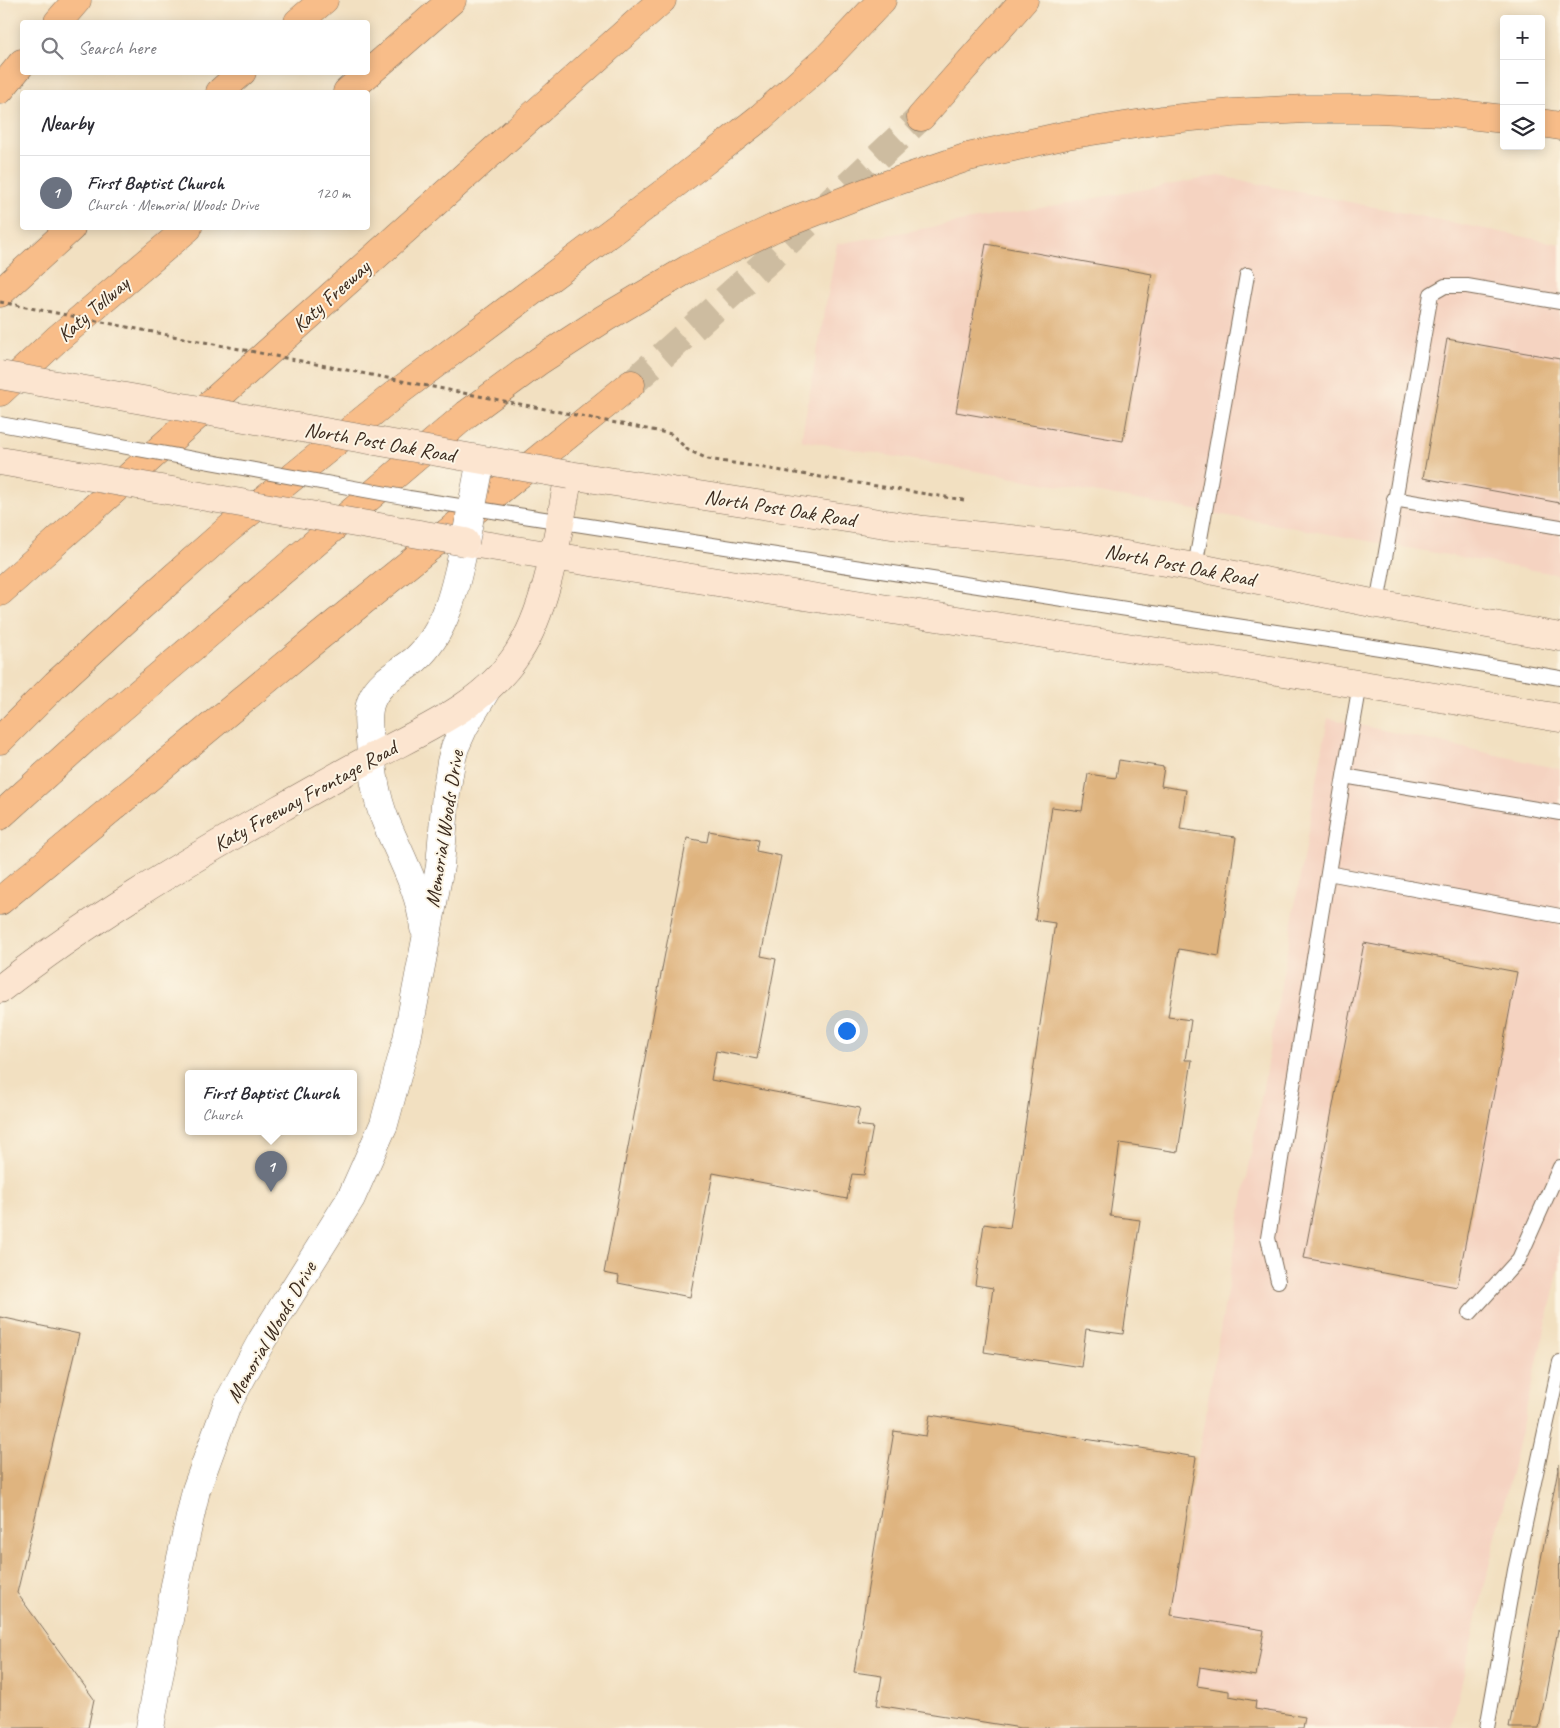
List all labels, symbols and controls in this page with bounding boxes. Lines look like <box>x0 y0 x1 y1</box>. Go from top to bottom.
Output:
map controls <box>1500 15 1545 150</box>
button: + <box>1500 15 1545 60</box>
search box <box>20 20 370 75</box>
icon: search <box>38 34 66 62</box>
text: Search here <box>78 36 155 60</box>
button: − <box>1500 60 1545 105</box>
button: layers <box>1500 105 1545 150</box>
text: Nearby <box>40 110 93 136</box>
text: First Baptist Church <box>87 171 224 195</box>
text: 1 <box>52 183 60 203</box>
text: 120 m <box>316 183 350 203</box>
text: Church · Memorial Woods Drive <box>87 195 259 215</box>
street label: Katy Freeway <box>287 253 377 338</box>
street label: Katy Tollway <box>52 269 136 347</box>
street label: North Post Oak Road <box>303 416 461 469</box>
street label: North Post Oak Road <box>703 483 861 533</box>
street label: North Post Oak Road <box>1103 538 1261 593</box>
street label: Katy Freeway Frontage Road <box>209 733 404 857</box>
street label: Memorial Woods Drive <box>419 748 469 909</box>
your location <box>834 1018 860 1044</box>
popup <box>185 1070 357 1135</box>
text: First Baptist Church <box>202 1081 340 1105</box>
text: Church <box>202 1105 243 1125</box>
pin: 1 <box>255 1151 287 1192</box>
street label: Memorial Woods Drive <box>220 1256 322 1407</box>

